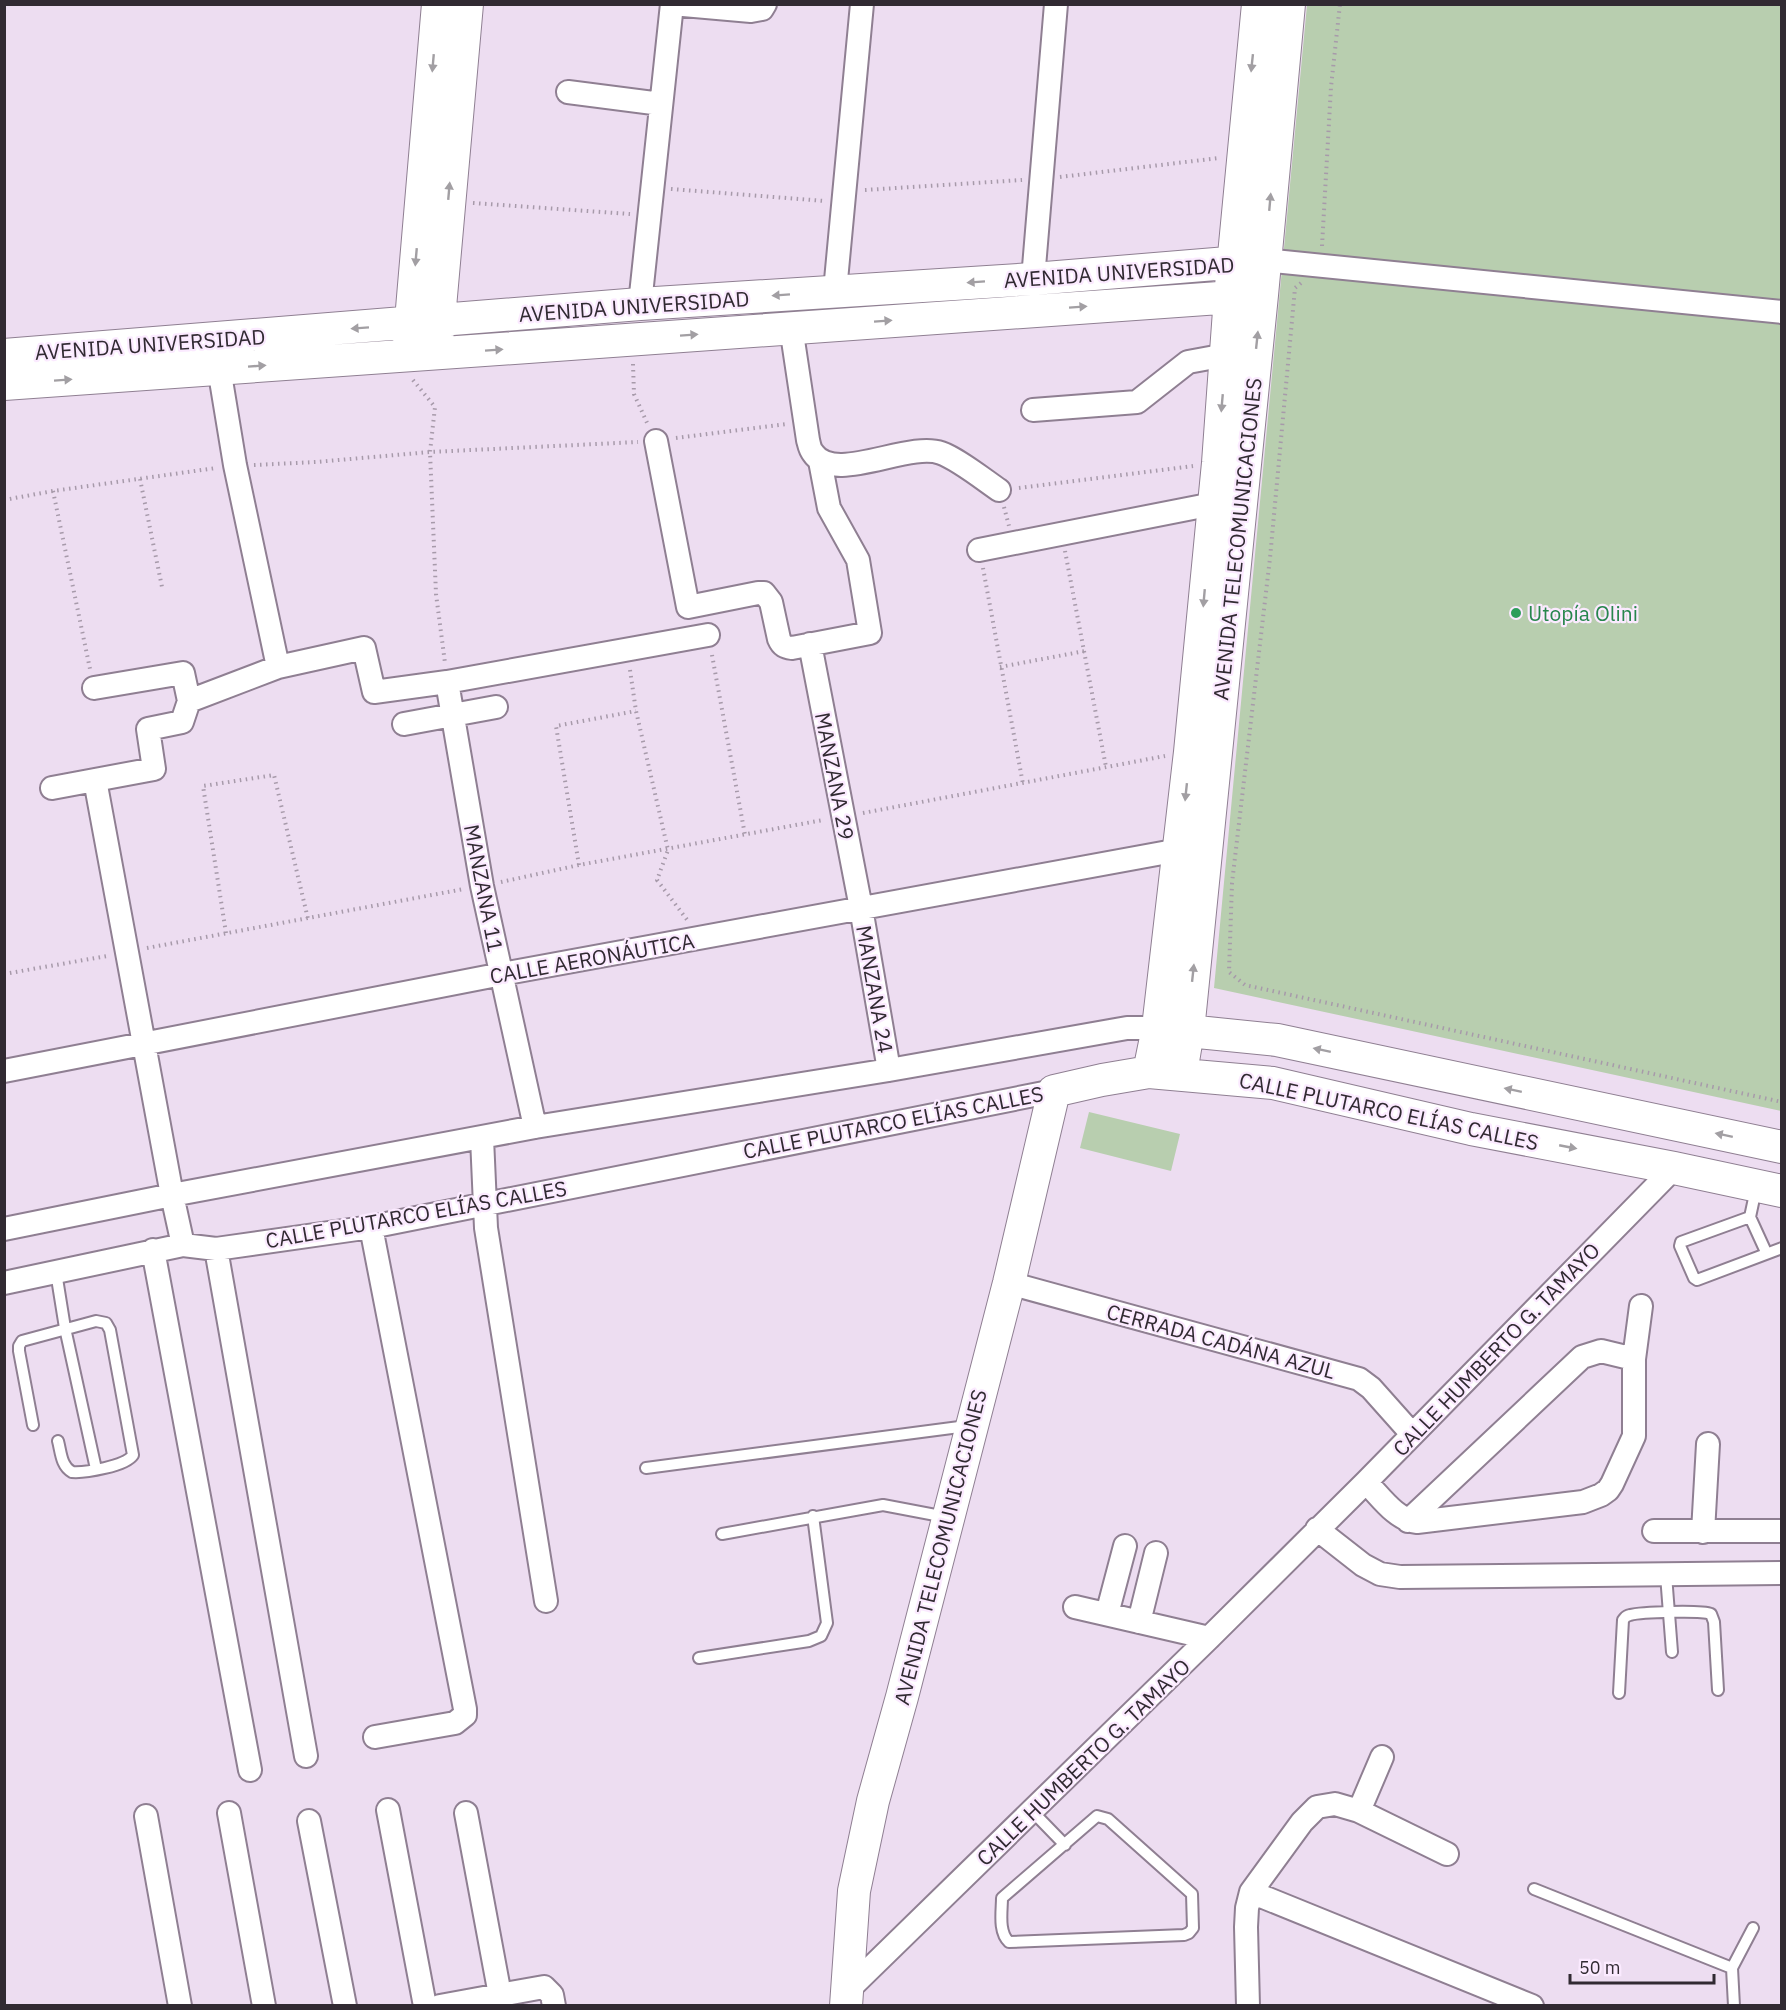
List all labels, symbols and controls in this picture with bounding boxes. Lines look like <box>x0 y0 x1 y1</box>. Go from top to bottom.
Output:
one-way arrow <box>428 53 438 72</box>
one-way arrow <box>1247 53 1257 72</box>
one-way arrow <box>444 182 454 201</box>
one-way arrow <box>1265 192 1275 211</box>
one-way arrow <box>411 248 421 267</box>
street label: AVENIDA UNIVERSIDAD <box>1003 250 1235 294</box>
one-way arrow <box>966 277 985 287</box>
street label: AVENIDA UNIVERSIDAD <box>518 284 750 328</box>
one-way arrow <box>771 290 790 299</box>
one-way arrow <box>1068 302 1087 312</box>
one-way arrow <box>874 316 893 325</box>
street label: AVENIDA UNIVERSIDAD <box>34 322 266 366</box>
one-way arrow <box>350 323 369 332</box>
one-way arrow <box>679 330 698 340</box>
one-way arrow <box>1252 330 1262 349</box>
one-way arrow <box>485 345 504 354</box>
one-way arrow <box>248 361 267 371</box>
one-way arrow <box>53 375 72 384</box>
street label: AVENIDA TELECOMUNICACIONES <box>1206 376 1268 702</box>
one-way arrow <box>1217 394 1227 413</box>
one-way arrow <box>1199 588 1209 607</box>
place label: Utopía Olini <box>1528 599 1638 627</box>
marker: Utopía Olini <box>1509 606 1523 620</box>
street label: MANZANA 29 <box>809 710 861 842</box>
one-way arrow <box>1181 782 1190 801</box>
street label: MANZANA 11 <box>458 822 510 954</box>
street label: MANZANA 24 <box>850 923 900 1055</box>
street label: CALLE AERONÁUTICA <box>487 926 697 990</box>
one-way arrow <box>1188 963 1198 982</box>
one-way arrow <box>1312 1045 1331 1054</box>
street label: CALLE PLUTARCO ELÍAS CALLES <box>1237 1066 1541 1156</box>
street label: CALLE PLUTARCO ELÍAS CALLES <box>740 1079 1046 1165</box>
one-way arrow <box>1503 1085 1522 1094</box>
one-way arrow <box>1715 1130 1734 1139</box>
one-way arrow <box>1559 1143 1578 1152</box>
street label: CALLE PLUTARCO ELÍAS CALLES <box>263 1174 569 1254</box>
street label: CALLE HUMBERTO G. TAMAYO <box>1386 1236 1606 1462</box>
street label: CERRADA CADÁNA AZUL <box>1104 1297 1338 1385</box>
street label: AVENIDA TELECOMUNICACIONES <box>887 1386 993 1708</box>
street label: CALLE HUMBERTO G. TAMAYO <box>970 1652 1196 1872</box>
scale bar <box>1570 1947 1714 1985</box>
text: 50 m <box>1579 1956 1621 1979</box>

